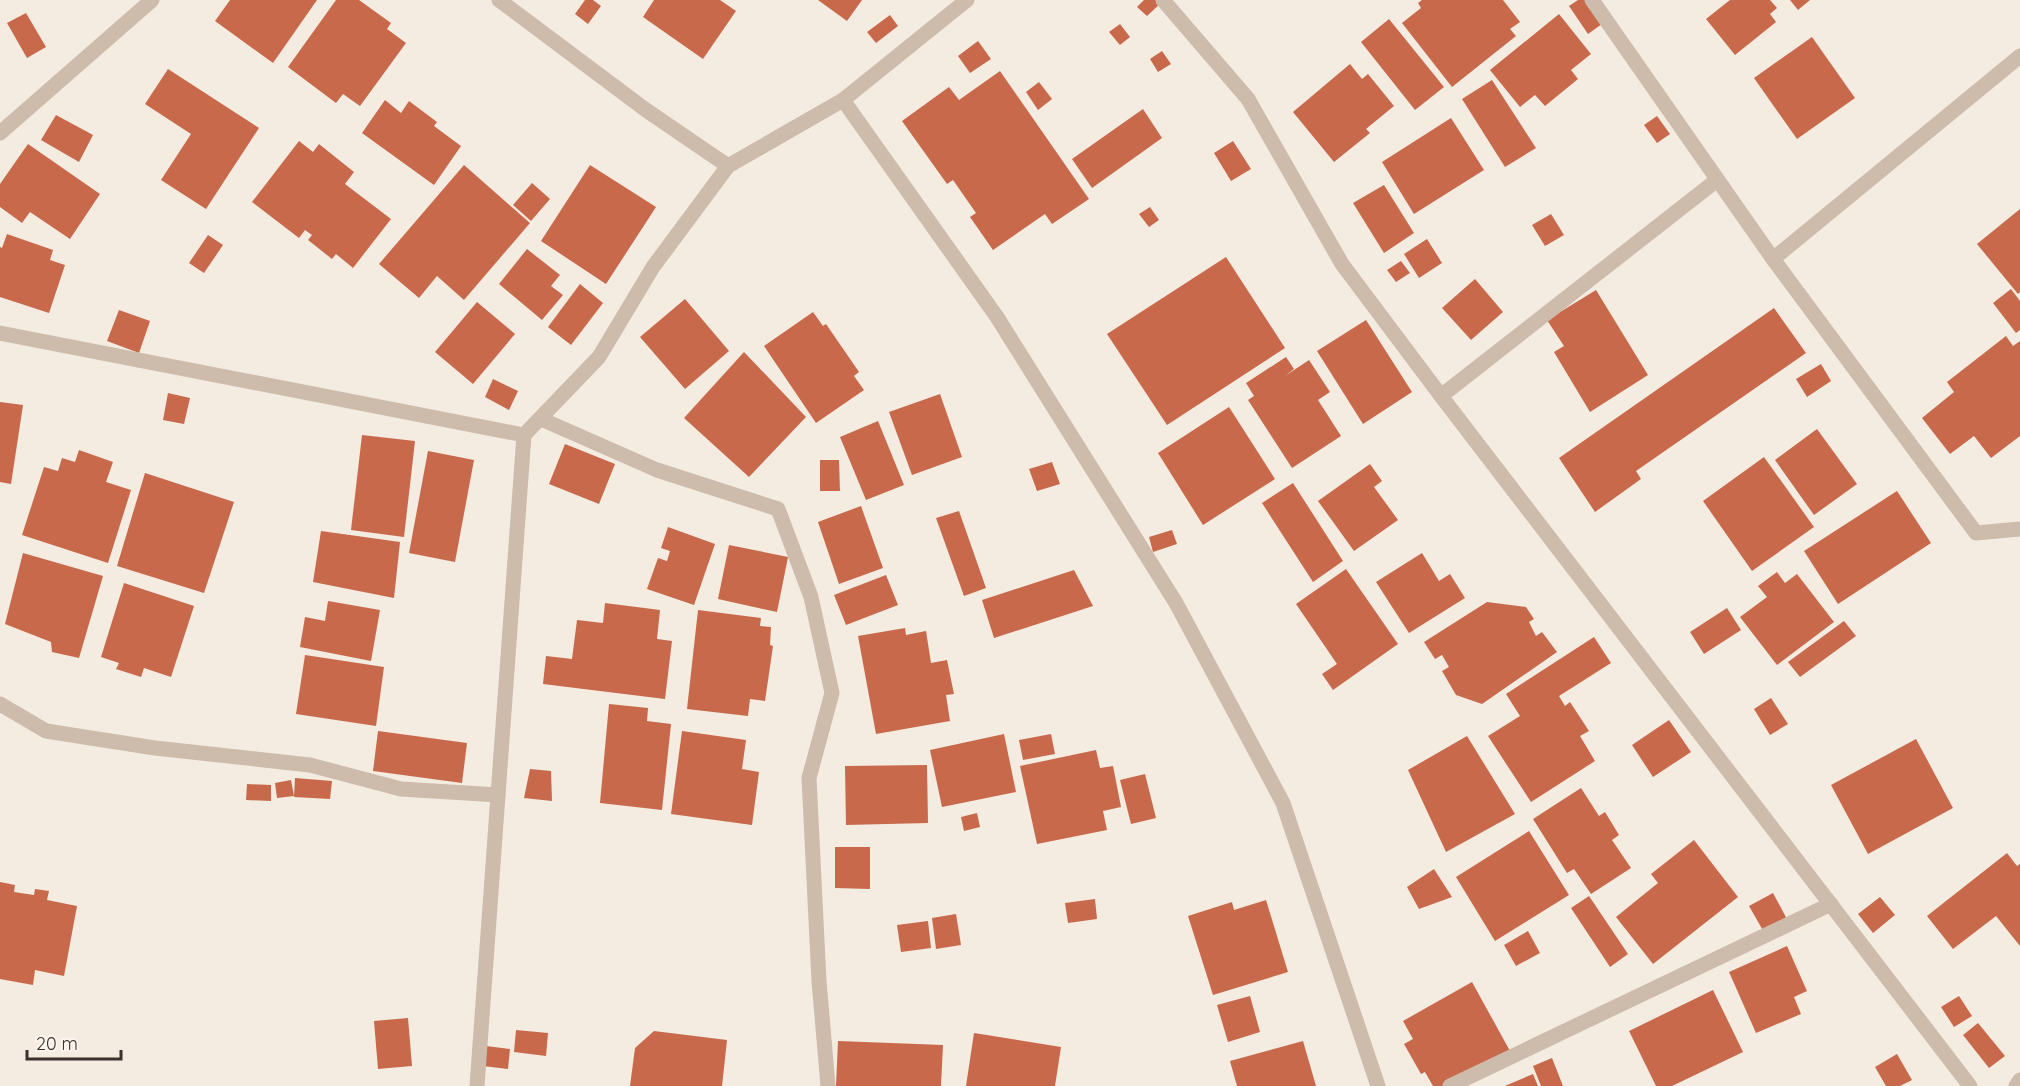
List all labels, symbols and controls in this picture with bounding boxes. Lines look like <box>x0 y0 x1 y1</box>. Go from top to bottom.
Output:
scale bar <box>27 1023 122 1061</box>
text: 20 m <box>36 1032 78 1055</box>

